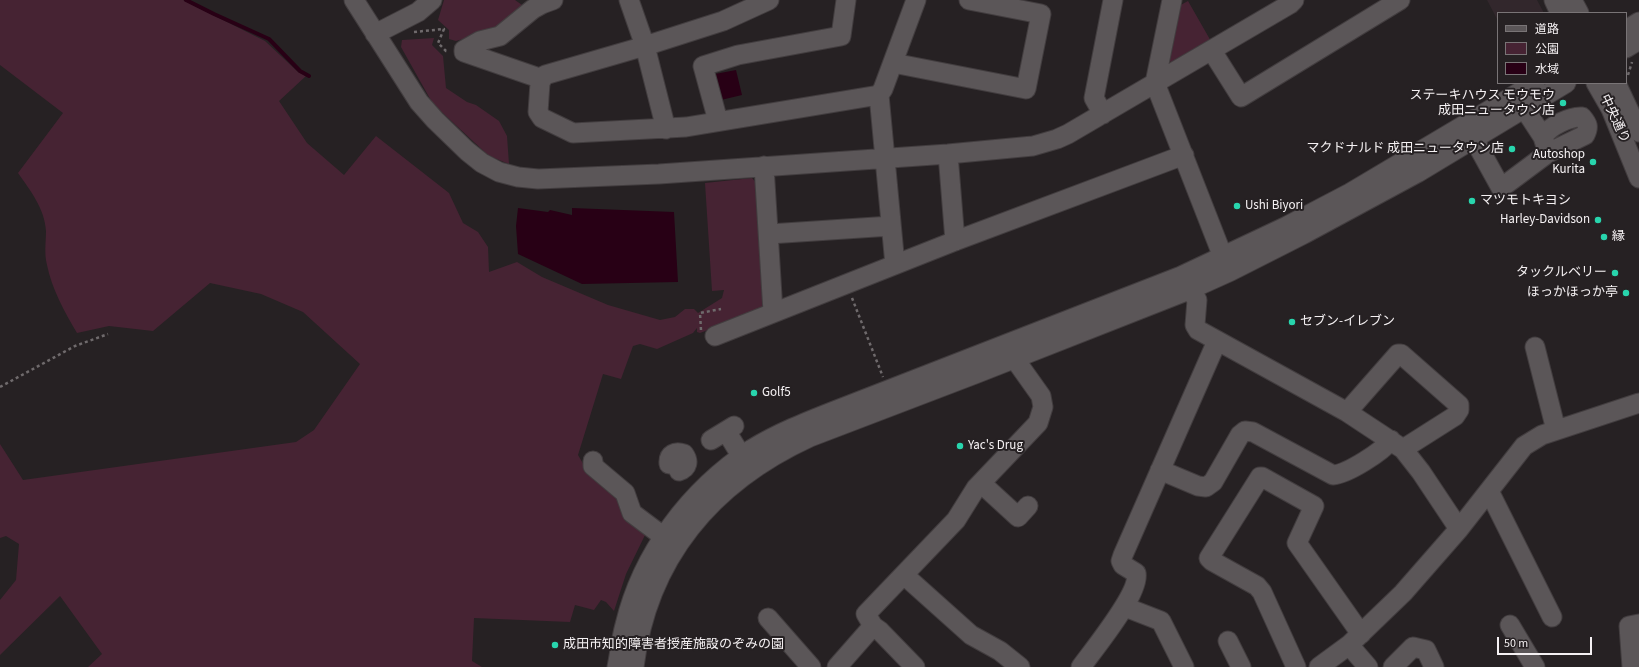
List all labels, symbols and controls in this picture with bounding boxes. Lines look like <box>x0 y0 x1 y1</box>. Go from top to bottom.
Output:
legend <box>1497 12 1627 84</box>
text: 道路 <box>1535 21 1559 38</box>
text: 公園 <box>1535 41 1559 58</box>
text: 水域 <box>1535 61 1559 78</box>
place label: ステーキハウス モウモウ 成田ニュータウン店 <box>1409 88 1555 119</box>
street label: 中央通り <box>1596 92 1632 146</box>
marker: ステーキハウス モウモウ 成田ニュータウン店 <box>1558 98 1568 108</box>
place label: マクドナルド 成田ニュータウン店 <box>1306 141 1504 157</box>
marker: マクドナルド 成田ニュータウン店 <box>1507 144 1517 154</box>
place label: Autoshop Kurita <box>1533 147 1585 178</box>
marker: Autoshop Kurita <box>1588 157 1598 167</box>
place label: マツモトキヨシ <box>1480 193 1571 209</box>
marker: マツモトキヨシ <box>1467 196 1477 206</box>
place label: Ushi Biyori <box>1245 198 1303 214</box>
marker: Ushi Biyori <box>1232 201 1242 211</box>
place label: Harley-Davidson <box>1500 212 1590 228</box>
marker: Harley-Davidson <box>1593 215 1603 225</box>
place label: 縁 <box>1612 229 1625 245</box>
marker: 縁 <box>1599 232 1609 242</box>
place label: タックルベリー <box>1516 265 1607 281</box>
marker: タックルベリー <box>1610 268 1620 278</box>
place label: ほっかほっか亭 <box>1527 285 1618 301</box>
marker: ほっかほっか亭 <box>1621 288 1631 298</box>
place label: セブン-イレブン <box>1300 314 1395 330</box>
marker: セブン-イレブン <box>1287 317 1297 327</box>
place label: Golf5 <box>762 385 791 401</box>
marker: Golf5 <box>749 388 759 398</box>
place label: Yac's Drug <box>968 438 1023 454</box>
marker: Yac's Drug <box>955 441 965 451</box>
scale bar <box>1499 629 1594 655</box>
text: 50 m <box>1504 635 1528 652</box>
place label: 成田市知的障害者授産施設のぞみの園 <box>563 637 784 653</box>
marker: 成田市知的障害者授産施設のぞみの園 <box>550 640 560 650</box>

